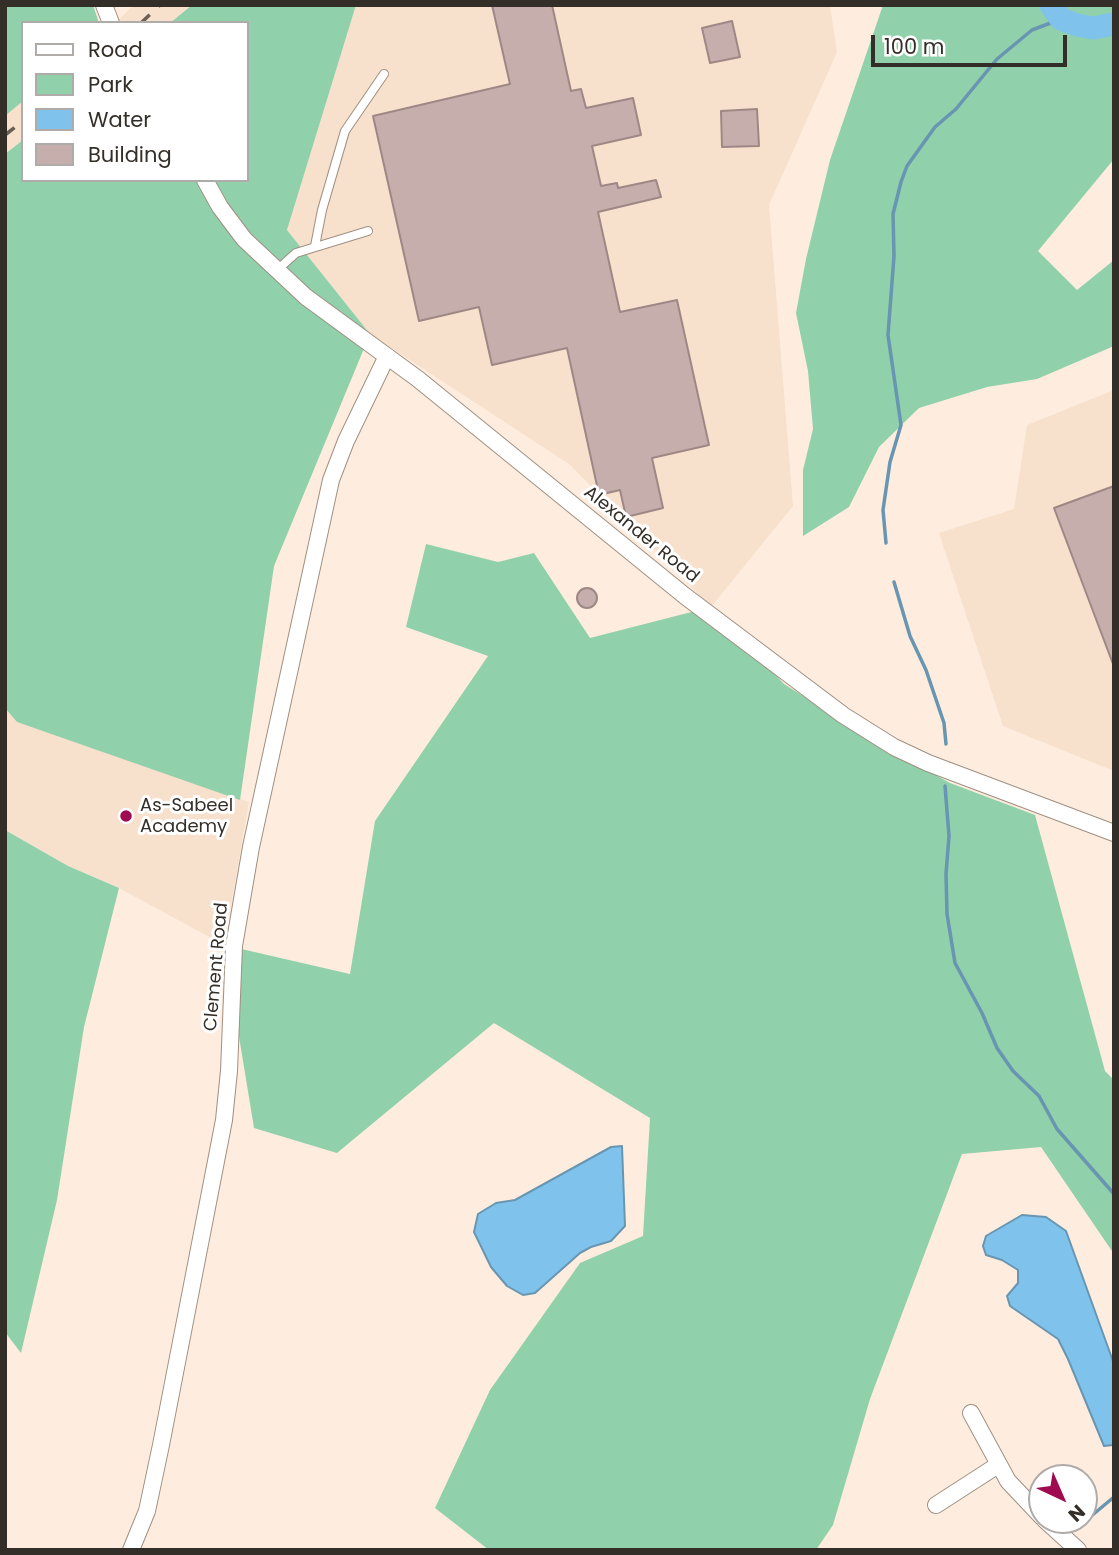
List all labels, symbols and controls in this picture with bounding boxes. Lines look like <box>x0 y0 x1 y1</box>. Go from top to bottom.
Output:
legend <box>21 21 248 182</box>
scale bar <box>874 21 1070 65</box>
text: 100 m <box>884 32 944 61</box>
text: Road <box>88 35 143 64</box>
text: Park <box>88 70 133 99</box>
text: Water <box>88 105 151 134</box>
text: Building <box>88 140 172 169</box>
street label: Alexander Road <box>579 482 703 588</box>
place label: As-Sabeel Academy <box>140 795 233 838</box>
marker: As-Sabeel Academy <box>118 808 134 824</box>
street label: Clement Road <box>201 902 233 1032</box>
north arrow <box>1028 1464 1098 1534</box>
text: N <box>1062 1498 1091 1528</box>

